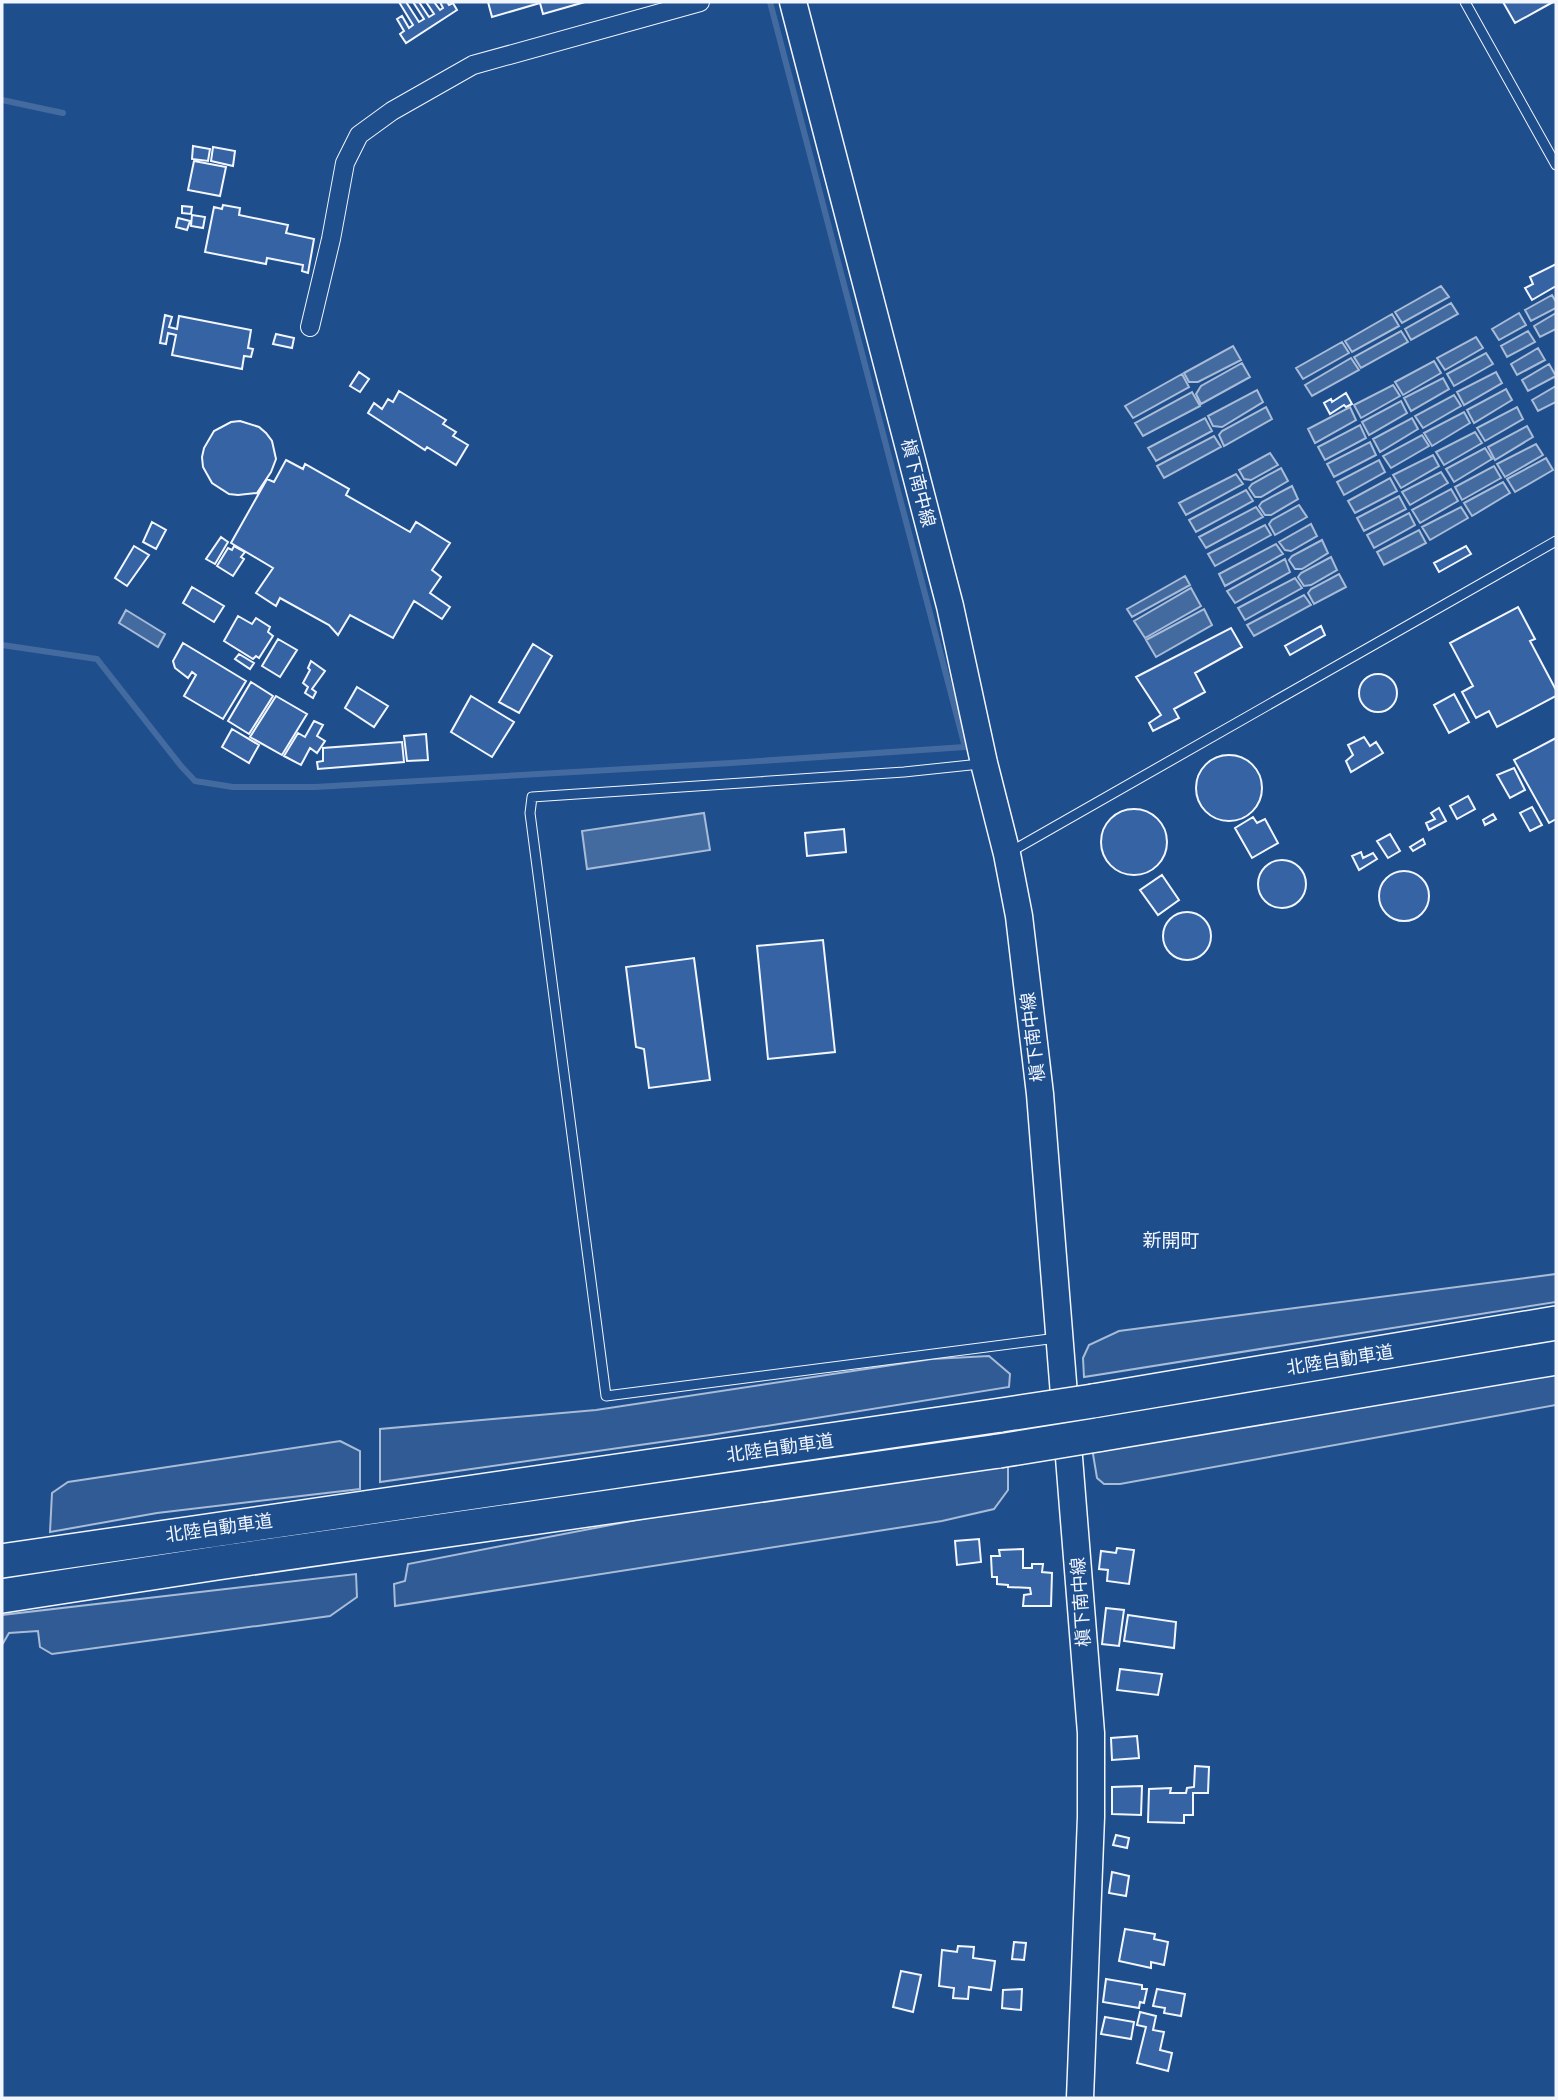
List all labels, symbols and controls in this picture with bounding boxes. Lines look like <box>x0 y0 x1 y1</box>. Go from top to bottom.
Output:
street label: 槇下南中線 <box>897 436 941 529</box>
street label: 槇下南中線 <box>1016 991 1048 1083</box>
district label: 新開町 <box>1142 1228 1200 1251</box>
street label: 北陸自動車道 <box>1285 1340 1395 1378</box>
street label: 北陸自動車道 <box>725 1429 835 1465</box>
street label: 北陸自動車道 <box>164 1509 274 1545</box>
street label: 槇下南中線 <box>1066 1556 1094 1648</box>

